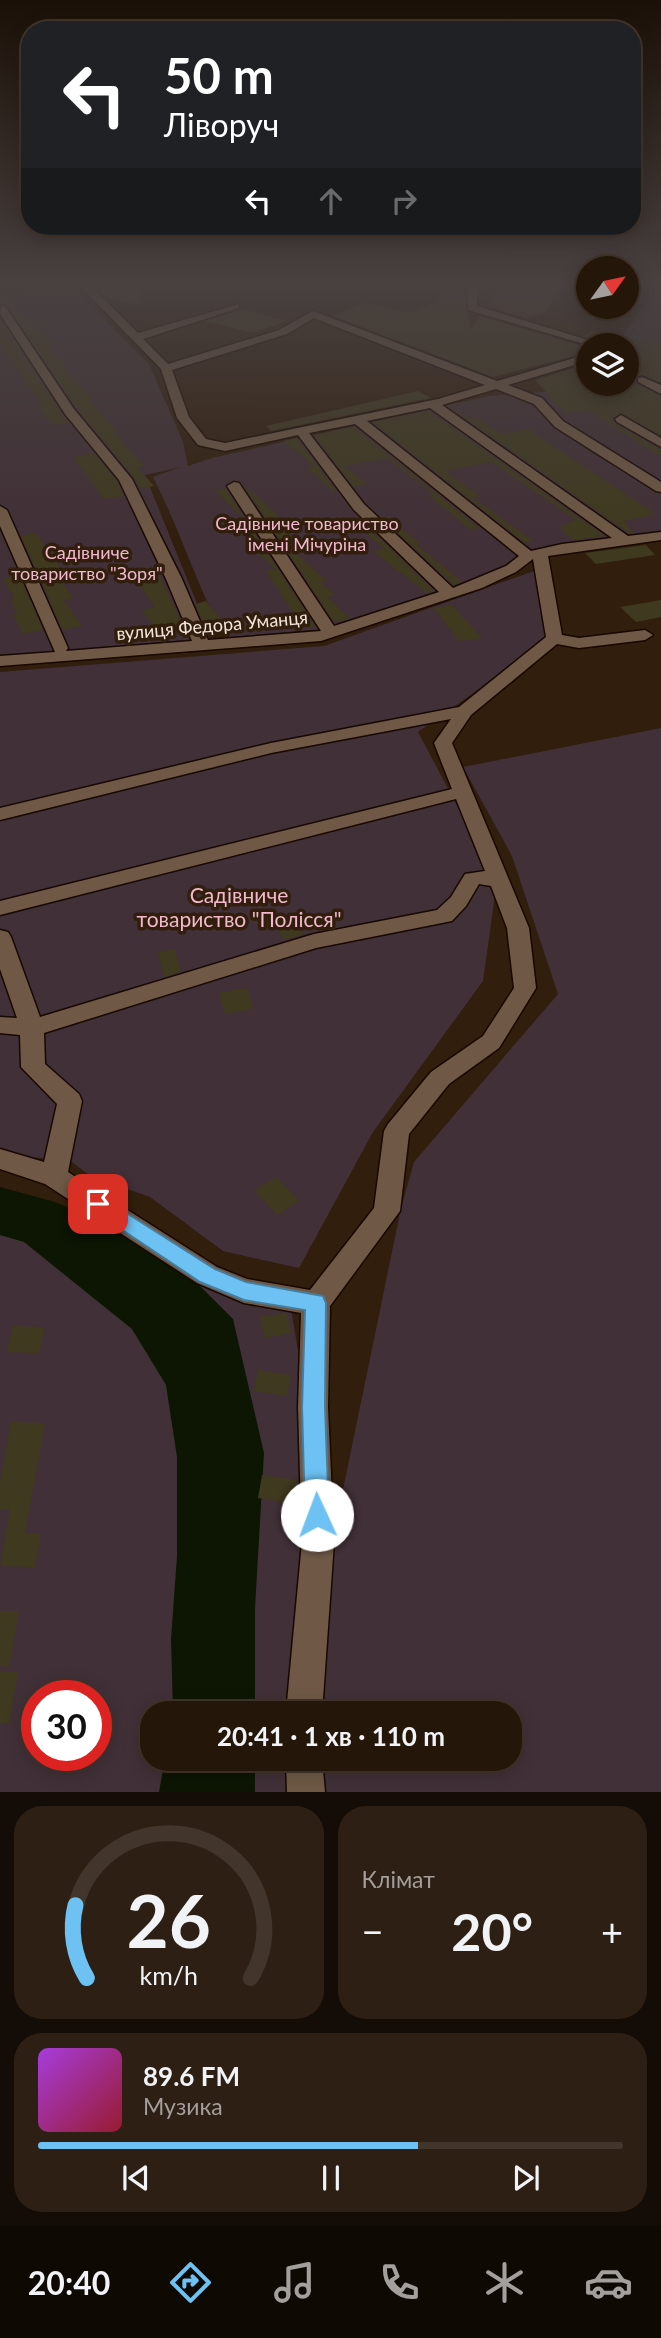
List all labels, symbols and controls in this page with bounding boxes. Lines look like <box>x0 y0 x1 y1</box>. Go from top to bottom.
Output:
text: 50 m <box>164 46 274 104</box>
icon: left <box>49 49 140 140</box>
text: Ліворуч <box>164 105 279 144</box>
icon: left <box>239 182 277 220</box>
icon: ahead <box>312 182 350 220</box>
icon: right <box>385 182 423 220</box>
north arrow <box>576 256 639 318</box>
map controls <box>576 256 639 396</box>
button: layers <box>576 333 639 396</box>
park label: Садівниче товариство імені Мічуріна <box>215 512 399 555</box>
park label: Садівниче товариство "Зоря" <box>11 541 163 584</box>
street label: вулиця Федора Уманця <box>115 606 309 644</box>
park label: Садівниче товариство "Полісся" <box>137 882 341 931</box>
pin <box>68 1174 128 1234</box>
icon: arrive <box>79 1185 117 1223</box>
position arrow <box>280 1478 354 1552</box>
speed limit sign: 30 <box>21 1680 112 1771</box>
text: 20:41 · 1 хв · 110 m <box>217 1720 445 1752</box>
text: Клімат <box>362 1865 435 1893</box>
text: 26 <box>127 1877 211 1965</box>
text: 20° <box>451 1900 533 1962</box>
text: − <box>362 1908 384 1954</box>
text: + <box>601 1908 623 1954</box>
text: km/h <box>139 1960 198 1990</box>
text: 89.6 FM <box>143 2060 240 2092</box>
text: Музика <box>143 2092 223 2120</box>
icon: previous <box>117 2159 155 2197</box>
icon: pause <box>312 2159 350 2197</box>
icon: next <box>507 2159 545 2197</box>
icon: directions <box>166 2258 215 2307</box>
icon: music <box>270 2258 319 2307</box>
icon: phone <box>375 2258 424 2307</box>
icon: climate <box>480 2258 529 2307</box>
icon: car <box>584 2258 633 2307</box>
text: 20:40 <box>28 2263 110 2302</box>

